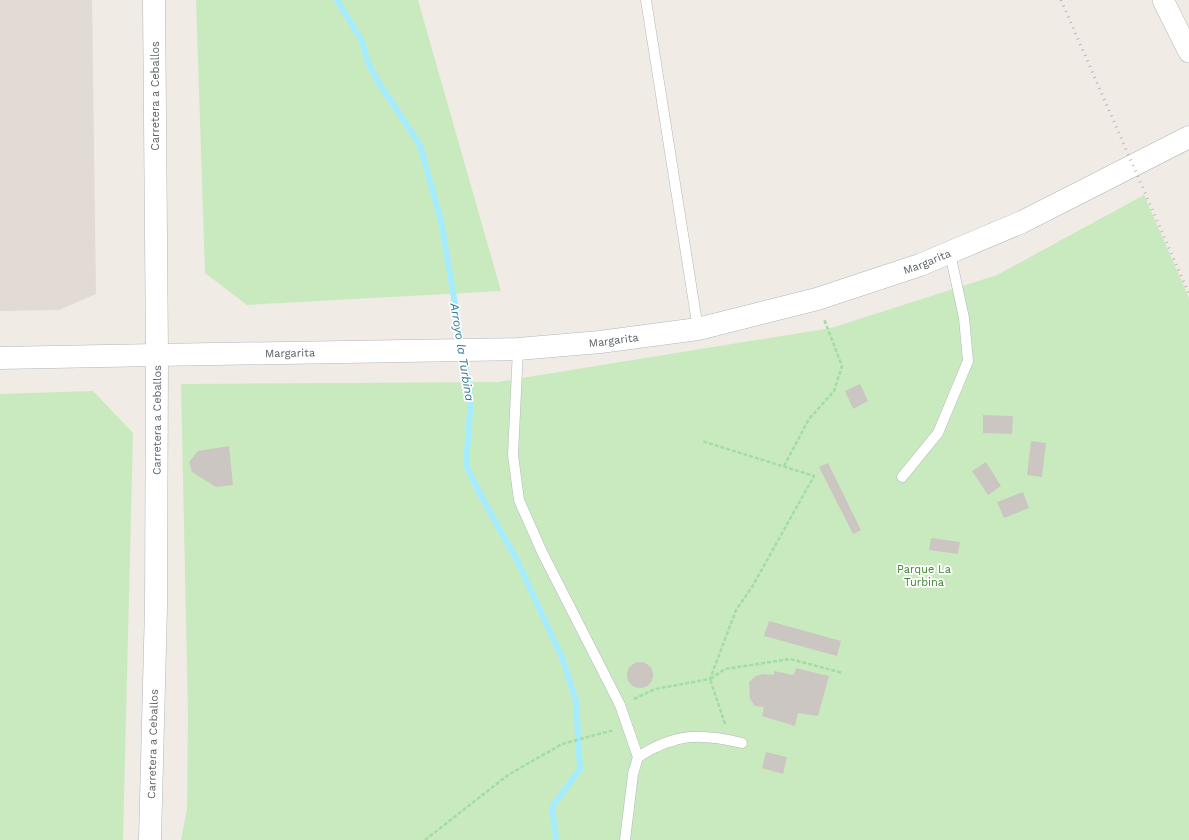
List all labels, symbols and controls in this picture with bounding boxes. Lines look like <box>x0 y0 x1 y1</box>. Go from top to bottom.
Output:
street label: Carretera a Ceballos <box>149 41 162 151</box>
street label: Margarita <box>902 247 953 277</box>
water label: Arroyo la Turbina <box>447 301 477 403</box>
street label: Margarita <box>588 331 639 350</box>
street label: Margarita <box>265 346 315 360</box>
street label: Carretera a Ceballos <box>151 365 164 475</box>
park label: Parque La Turbina <box>897 563 951 589</box>
street label: Carretera a Ceballos <box>145 689 161 799</box>

